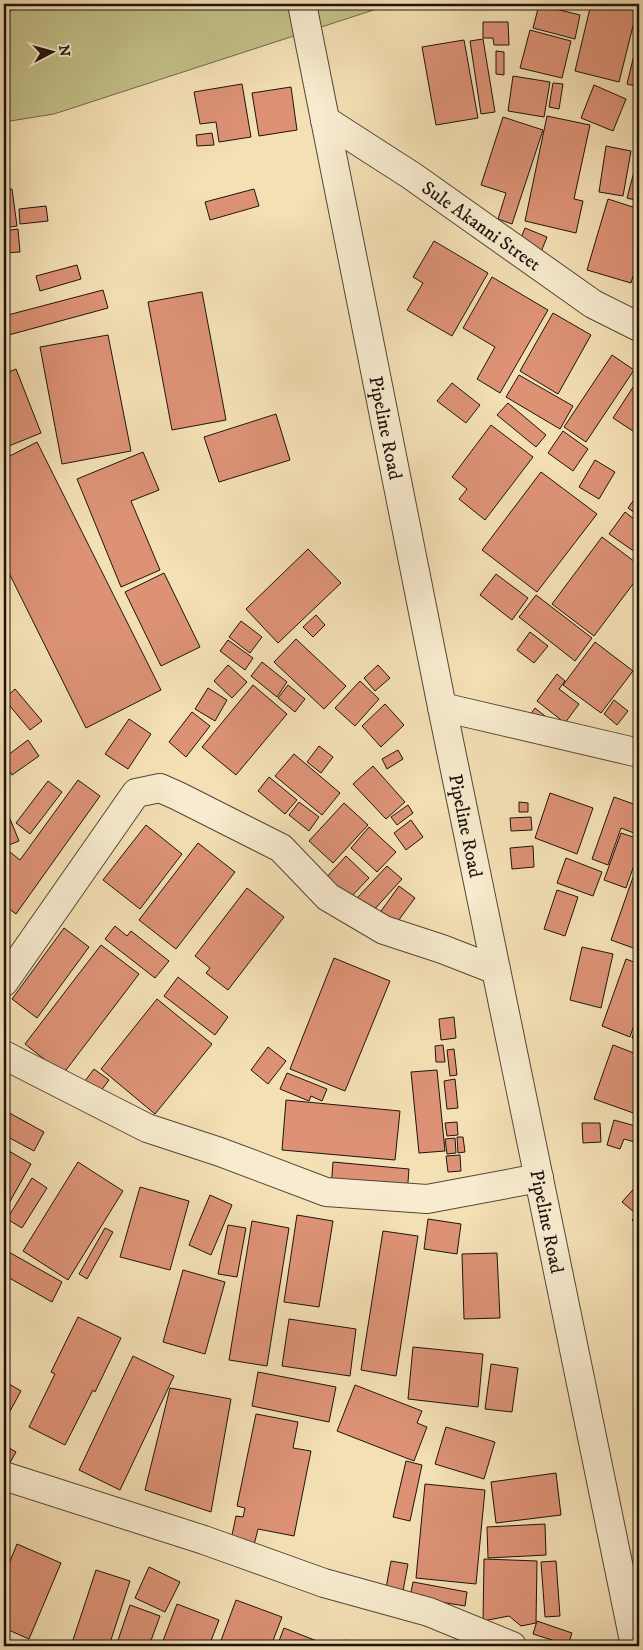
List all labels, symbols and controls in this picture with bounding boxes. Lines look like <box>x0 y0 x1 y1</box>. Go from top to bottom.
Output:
north arrow <box>28 28 78 78</box>
text: N <box>54 44 74 58</box>
street label: Sule Akanni Street <box>417 177 545 276</box>
street label: Pipeline Road <box>363 374 407 482</box>
street label: Pipeline Road <box>443 772 487 880</box>
street label: Pipeline Road <box>524 1168 568 1276</box>

